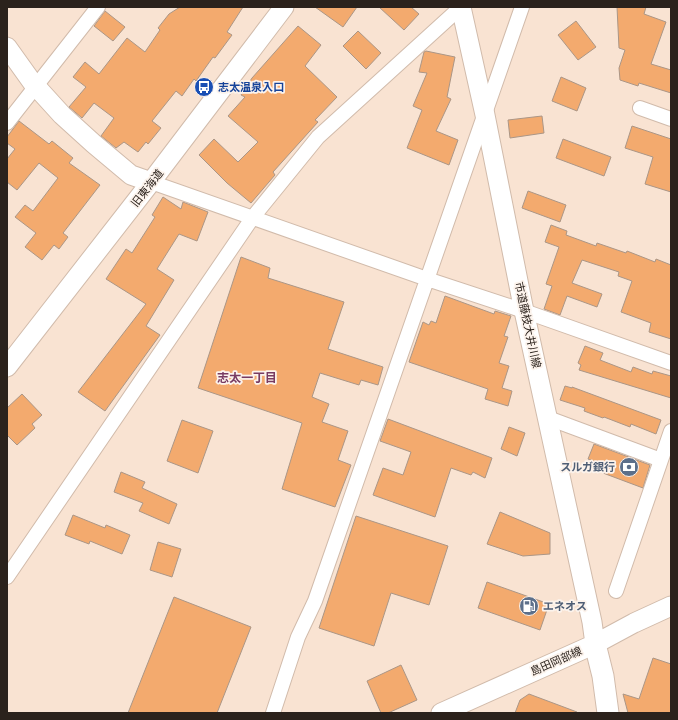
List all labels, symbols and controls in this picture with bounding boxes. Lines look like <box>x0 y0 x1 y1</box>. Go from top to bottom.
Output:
bus stop icon: 志太温泉入口 <box>193 76 215 98</box>
place label: 志太温泉入口 <box>218 80 284 94</box>
street label: 旧東海道 <box>128 166 166 210</box>
street label: 市道藤枝大井川線 <box>512 281 544 369</box>
district label: 志太一丁目 <box>217 370 277 385</box>
bank icon: スルガ銀行 <box>618 456 640 478</box>
place label: スルガ銀行 <box>560 460 615 474</box>
fuel station icon: エネオス <box>518 595 540 617</box>
place label: エネオス <box>543 599 587 613</box>
street label: 島田岡部線 <box>528 643 584 679</box>

